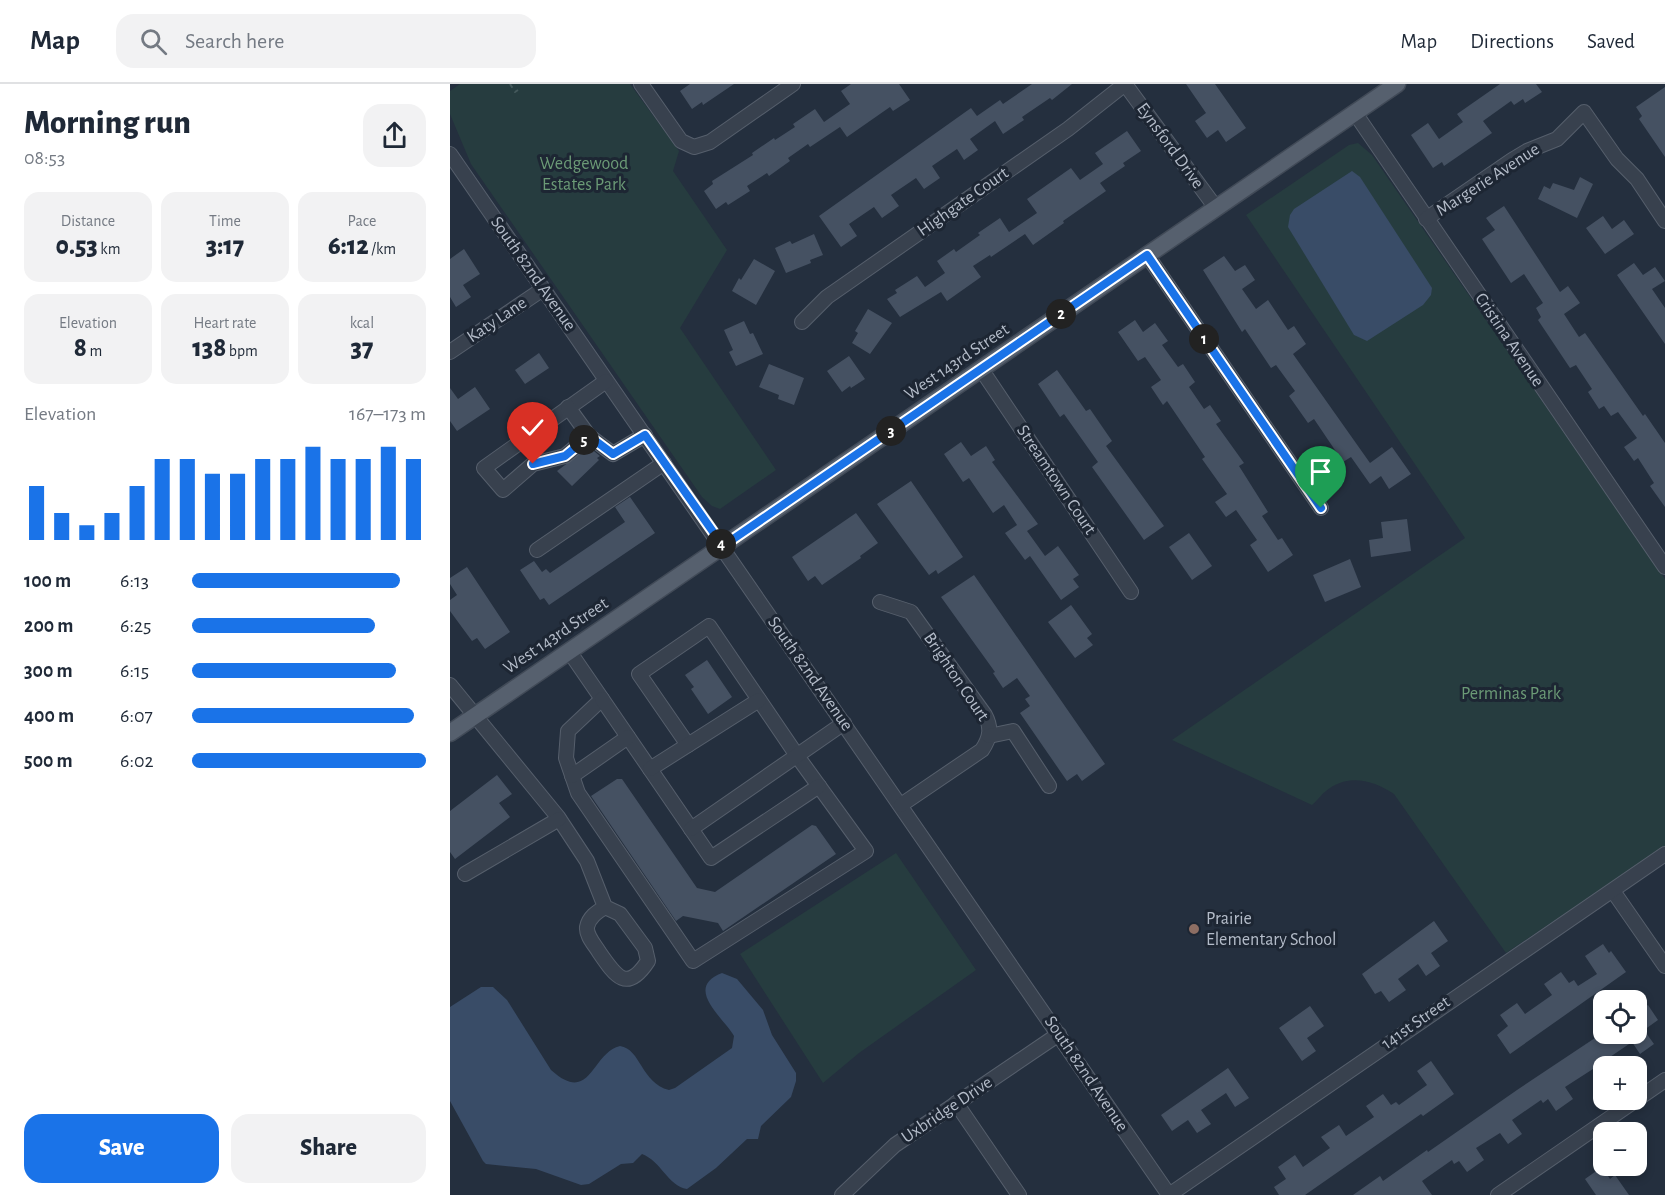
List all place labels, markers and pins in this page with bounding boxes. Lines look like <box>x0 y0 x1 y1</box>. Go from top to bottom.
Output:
pin: 2 <box>1046 299 1076 329</box>
pin: 1 <box>1189 324 1219 354</box>
pin <box>507 402 558 464</box>
pin: 3 <box>876 416 906 446</box>
pin: 5 <box>569 425 599 455</box>
pin <box>1295 446 1346 508</box>
pin: 4 <box>706 529 736 559</box>
place label: Prairie Elementary School <box>1206 910 1337 949</box>
marker: Prairie Elementary School <box>1187 922 1201 936</box>

